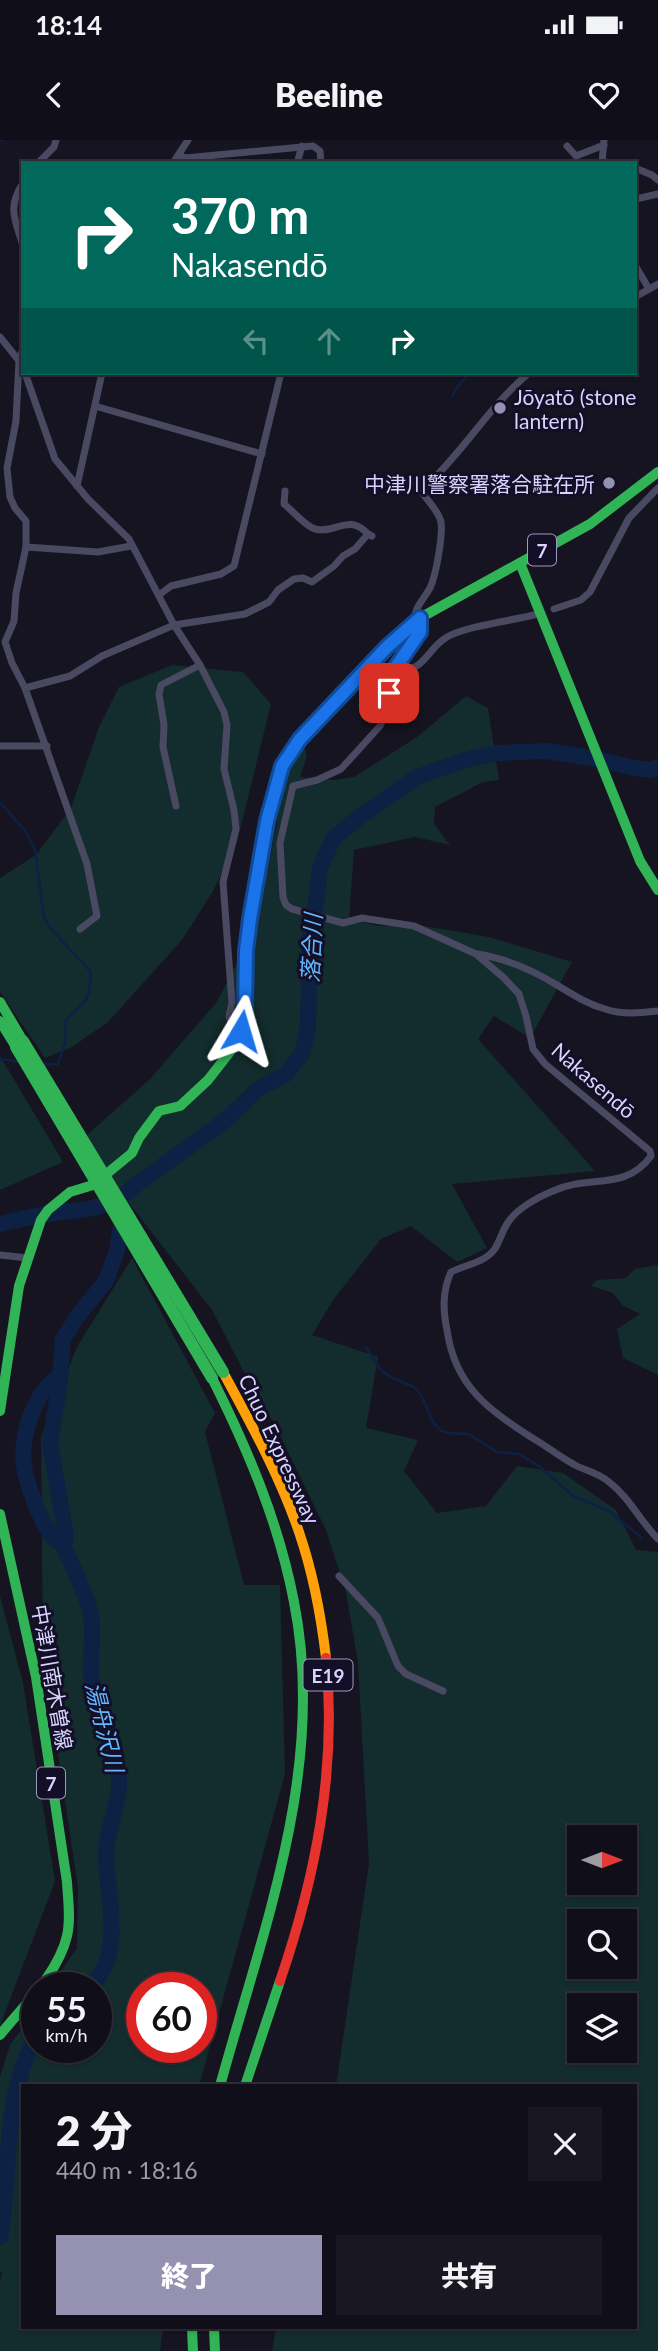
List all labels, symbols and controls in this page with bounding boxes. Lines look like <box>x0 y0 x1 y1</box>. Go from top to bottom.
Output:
text: 18:14 <box>35 9 102 41</box>
text: Beeline <box>275 75 383 114</box>
icon: back <box>35 76 73 114</box>
icon: heart <box>585 76 623 114</box>
text: 370 m <box>171 186 309 244</box>
icon: right <box>56 189 147 280</box>
text: Nakasendō <box>171 245 328 284</box>
icon: left <box>237 322 275 360</box>
icon: ahead <box>310 322 348 360</box>
icon: right <box>383 322 421 360</box>
place label: Jōyatō (stone lantern) <box>514 384 636 433</box>
marker: Jōyatō (stone lantern) <box>492 400 508 416</box>
place label: 中津川警察署落合駐在所 <box>364 471 595 496</box>
marker: 中津川警察署落合駐在所 <box>601 475 617 491</box>
road number: 7 <box>528 534 556 566</box>
pin <box>359 663 419 723</box>
icon: arrive <box>370 674 408 712</box>
water label: 落合川 <box>295 910 327 983</box>
position arrow <box>204 994 278 1068</box>
street label: Nakasendō <box>547 1037 641 1123</box>
street label: Chuo Expressway <box>234 1370 326 1528</box>
street label: 中津川南木曽線 <box>28 1602 78 1752</box>
road number: E19 <box>304 1660 352 1690</box>
water label: 湯舟沢川 <box>80 1679 130 1778</box>
road number: 7 <box>37 1768 65 1798</box>
north arrow <box>567 1825 637 1895</box>
map controls <box>567 1825 637 2063</box>
button: search <box>567 1909 637 1979</box>
speed limit sign: 60 <box>126 1972 217 2063</box>
text: 55 <box>46 1987 87 2029</box>
button: layers <box>567 1993 637 2063</box>
text: km/h <box>45 2024 88 2046</box>
text: 2 分 <box>56 2105 132 2155</box>
button: close <box>528 2107 602 2181</box>
text: 440 m · 18:16 <box>56 2156 198 2184</box>
button: 終了 <box>56 2235 322 2315</box>
button: 共有 <box>336 2235 602 2315</box>

